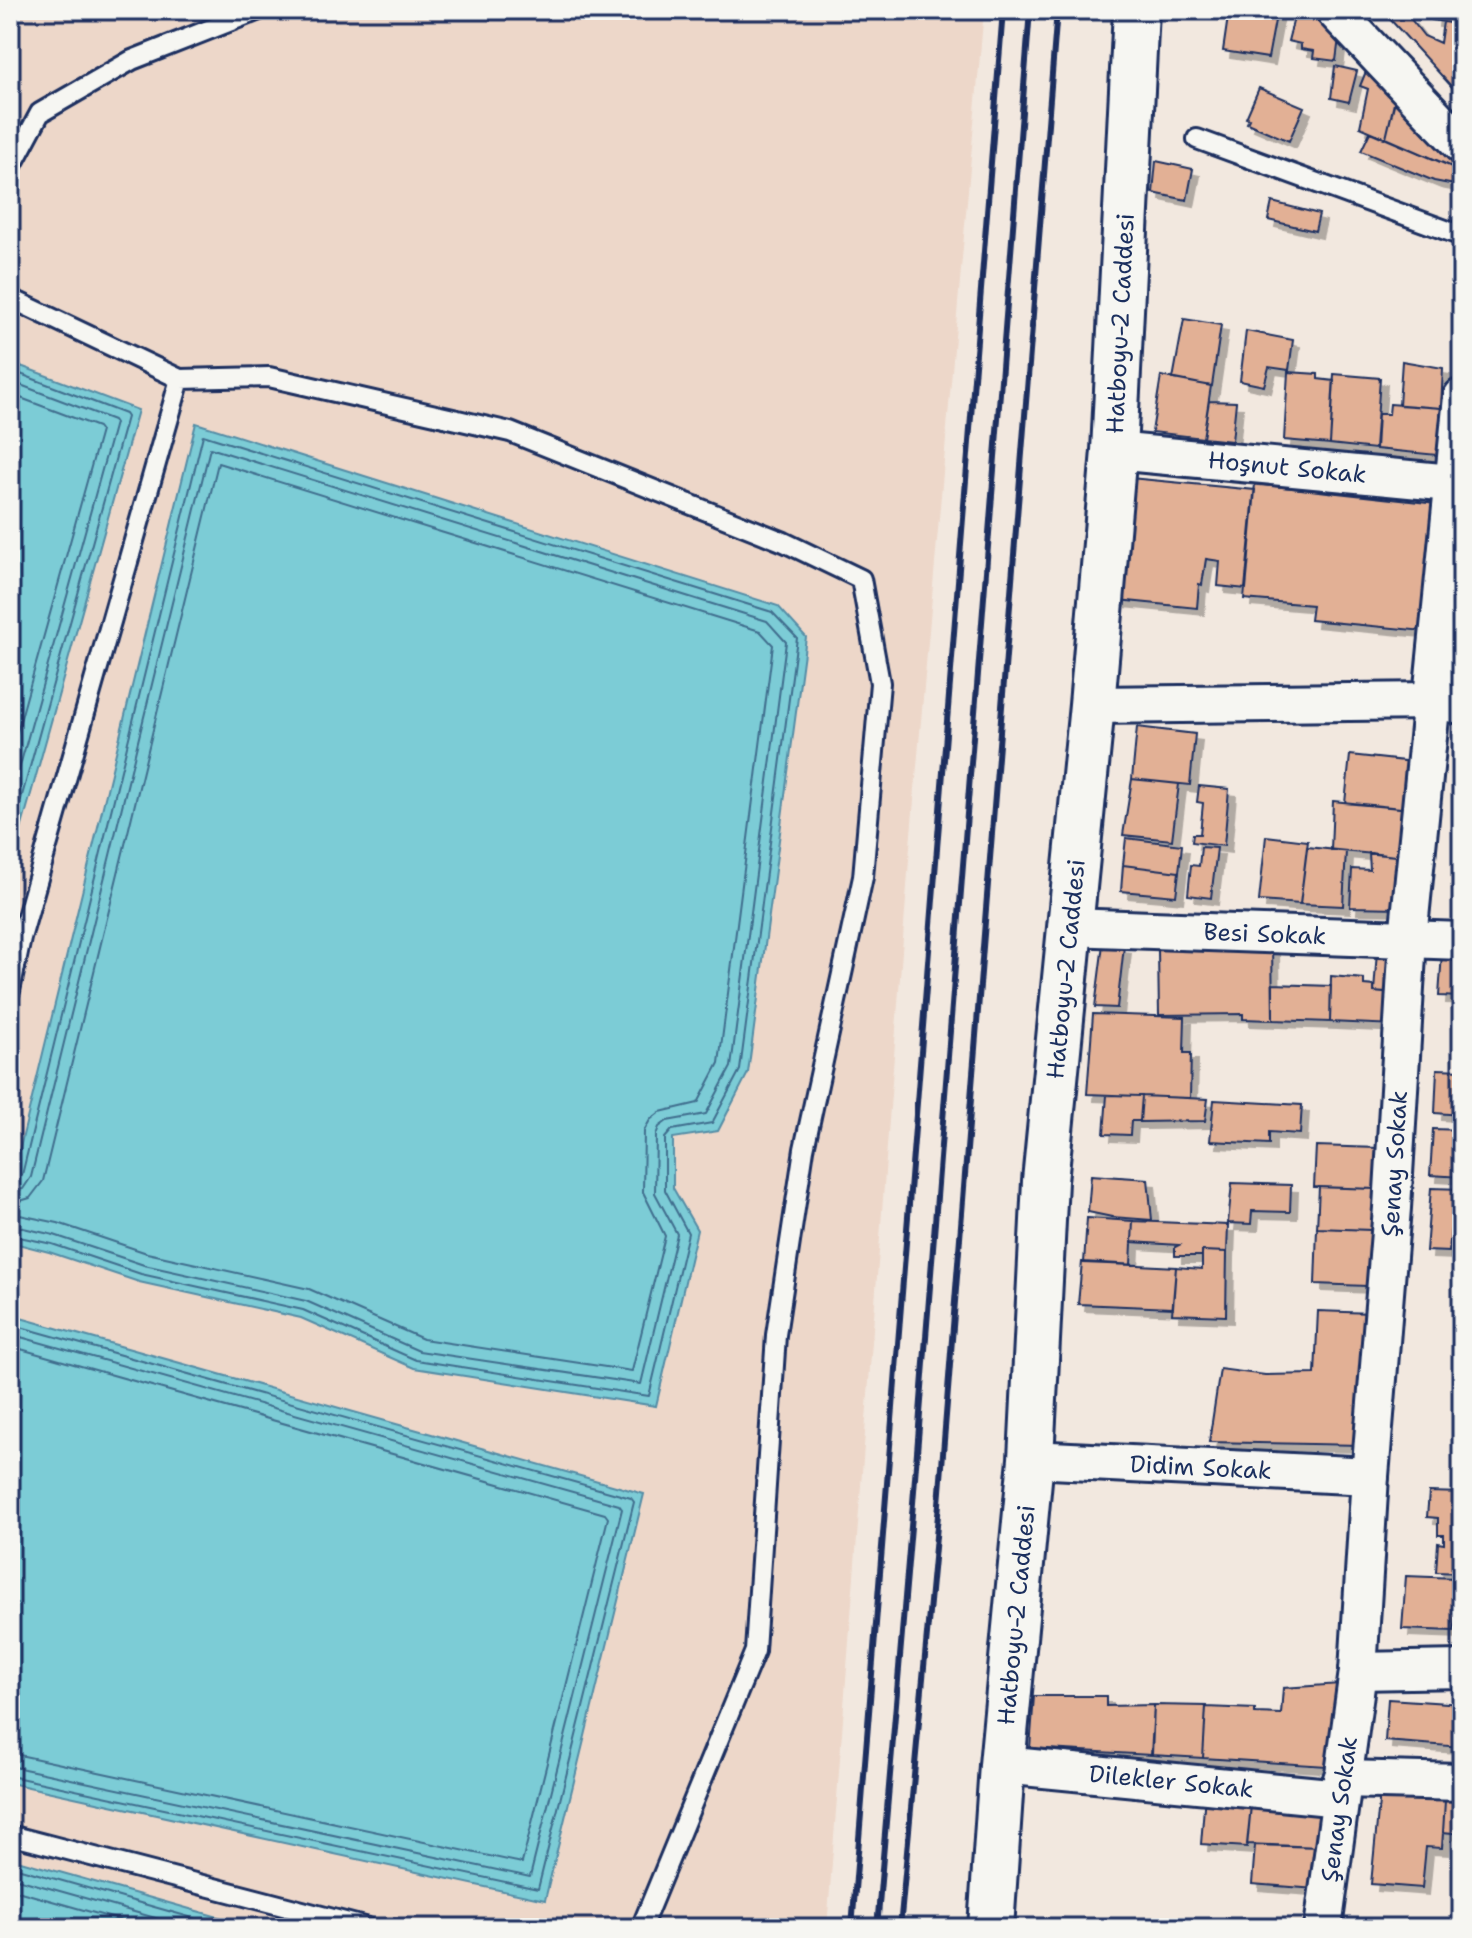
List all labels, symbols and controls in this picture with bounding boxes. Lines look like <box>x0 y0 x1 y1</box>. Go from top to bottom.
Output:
street label: Hatboyu-2 Caddesi <box>1099 212 1142 435</box>
street label: Hoşnut Sokak <box>1206 444 1368 491</box>
street label: Hatboyu-2 Caddesi <box>1039 858 1093 1081</box>
street label: Besi Sokak <box>1203 916 1327 952</box>
street label: Şenay Sokak <box>1374 1090 1415 1238</box>
street label: Didim Sokak <box>1129 1448 1272 1487</box>
street label: Hatboyu-2 Caddesi <box>990 1504 1043 1727</box>
street label: Şenay Sokak <box>1313 1734 1365 1884</box>
street label: Dilekler Sokak <box>1087 1758 1255 1805</box>

